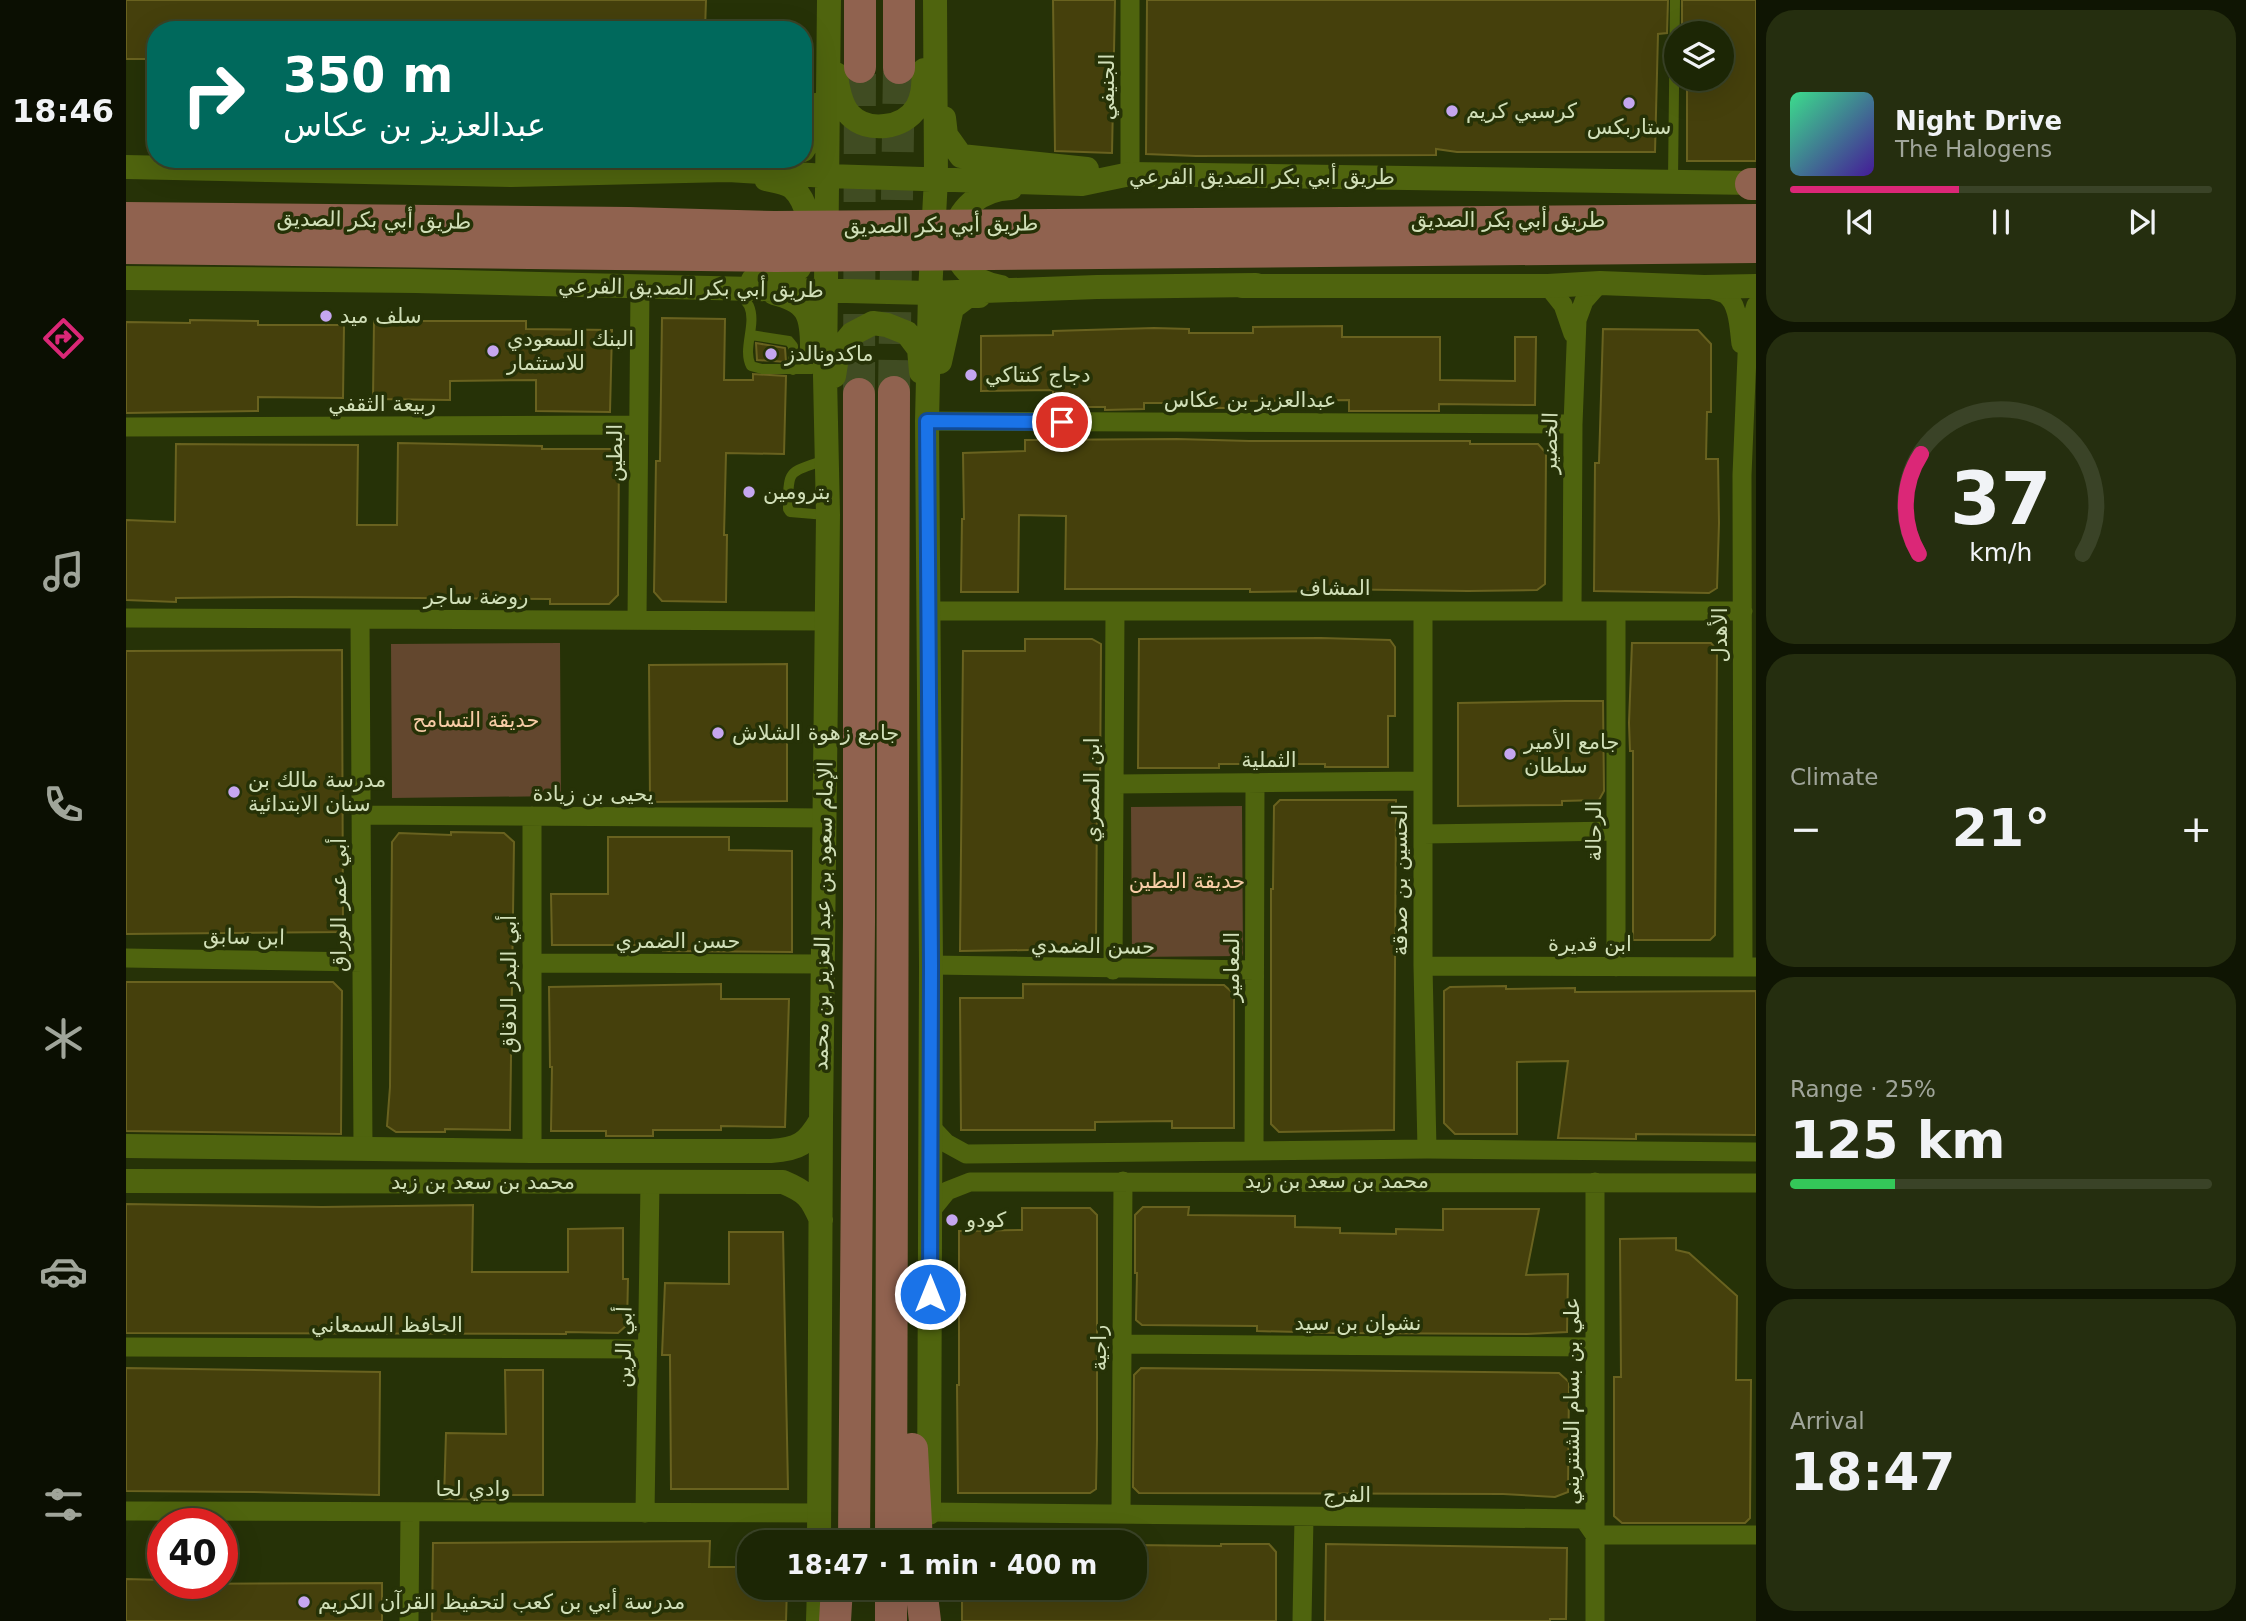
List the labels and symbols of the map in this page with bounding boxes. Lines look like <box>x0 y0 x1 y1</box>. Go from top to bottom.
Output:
street label: الجنيفي <box>1095 54 1119 120</box>
marker: ستاربكس <box>1621 95 1637 111</box>
place label: كرسبي كريم <box>1466 99 1577 124</box>
marker: كرسبي كريم <box>1444 103 1460 119</box>
place label: ستاربكس <box>1587 115 1671 139</box>
street label: طريق أبي بكر الصديق الفرعي <box>1129 163 1395 189</box>
street label: طريق أبي بكر الصديق <box>276 204 472 234</box>
street label: طريق أبي بكر الصديق <box>1411 206 1605 232</box>
street label: طريق أبي بكر الصديق <box>843 209 1039 239</box>
street label: طريق أبي بكر الصديق الفرعي <box>558 272 824 302</box>
place label: سلف ميد <box>340 304 422 328</box>
marker: سلف ميد <box>318 308 334 324</box>
place label: البنك السعودي للاستثمار <box>506 327 634 375</box>
place label: ماكدونالدز <box>784 342 874 366</box>
marker: البنك السعودي للاستثمار <box>485 343 501 359</box>
marker: ماكدونالدز <box>763 346 779 362</box>
place label: دجاج كنتاكي <box>985 363 1091 388</box>
marker: دجاج كنتاكي <box>963 367 979 383</box>
street label: عبدالعزيز بن عكاس <box>1164 388 1336 412</box>
street label: ربيعة الثقفي <box>328 392 436 416</box>
pin <box>1032 392 1092 452</box>
street label: الخضير <box>1537 412 1563 475</box>
street label: البطين <box>603 424 627 482</box>
place label: بترومين <box>763 480 830 504</box>
marker: بترومين <box>741 484 757 500</box>
street label: المشاف <box>1299 576 1371 600</box>
street label: روضة ساجر <box>423 585 528 609</box>
street label: الأهدل <box>1707 607 1732 663</box>
park label: حديقة التسامح <box>413 708 539 732</box>
place label: جامع زهوة الشلاش <box>732 721 899 745</box>
marker: جامع زهوة الشلاش <box>710 725 726 741</box>
place label: جامع الأمير سلطان <box>1523 729 1619 778</box>
street label: ابن المصري <box>1080 738 1104 842</box>
marker: جامع الأمير سلطان <box>1502 746 1518 762</box>
street label: الثملية <box>1241 748 1297 772</box>
street label: الإمام سعود بن عبد العزيز بن محمد <box>808 761 838 1071</box>
place label: مدرسة مالك بن سنان الابتدائية <box>248 768 386 816</box>
street label: يحيى بن زيادة <box>532 782 654 806</box>
marker: مدرسة مالك بن سنان الابتدائية <box>226 784 242 800</box>
street label: الرحالة <box>1582 801 1606 861</box>
street label: الحسين بن صدقة <box>1388 804 1412 956</box>
street label: أبي عمر الوراق <box>325 838 351 972</box>
park label: حديقة البطين <box>1129 869 1245 893</box>
street label: أبي البدر الدقاق <box>495 915 521 1053</box>
street label: ابن سابق <box>203 924 285 950</box>
street label: حسن الضمري <box>616 929 741 953</box>
street label: المعامير <box>1220 932 1244 1003</box>
street label: ابن قديرة <box>1548 932 1632 956</box>
street label: حسن الضمدي <box>1031 933 1155 959</box>
street label: محمد بن سعد بن زيد <box>1245 1169 1429 1193</box>
street label: محمد بن سعد بن زيد <box>391 1170 575 1194</box>
place label: كودو <box>965 1208 1006 1232</box>
marker: كودو <box>944 1212 960 1228</box>
position arrow <box>893 1257 967 1331</box>
street label: علي بن بسام الشنتريني <box>1560 1297 1584 1505</box>
street label: أبي الرين <box>609 1306 637 1388</box>
street label: نشوان بن سيد <box>1295 1311 1421 1335</box>
street label: الحافظ السمعاني <box>311 1313 463 1337</box>
street label: راجية <box>1087 1325 1111 1371</box>
street label: وادي لحا <box>436 1477 510 1501</box>
street label: الفرج <box>1323 1483 1371 1508</box>
speed limit sign: 40 <box>147 1508 238 1599</box>
place label: مدرسة أبي بن كعب لتحفيظ القرآن الكريم <box>318 1588 685 1615</box>
marker: مدرسة أبي بن كعب لتحفيظ القرآن الكريم <box>296 1594 312 1610</box>

